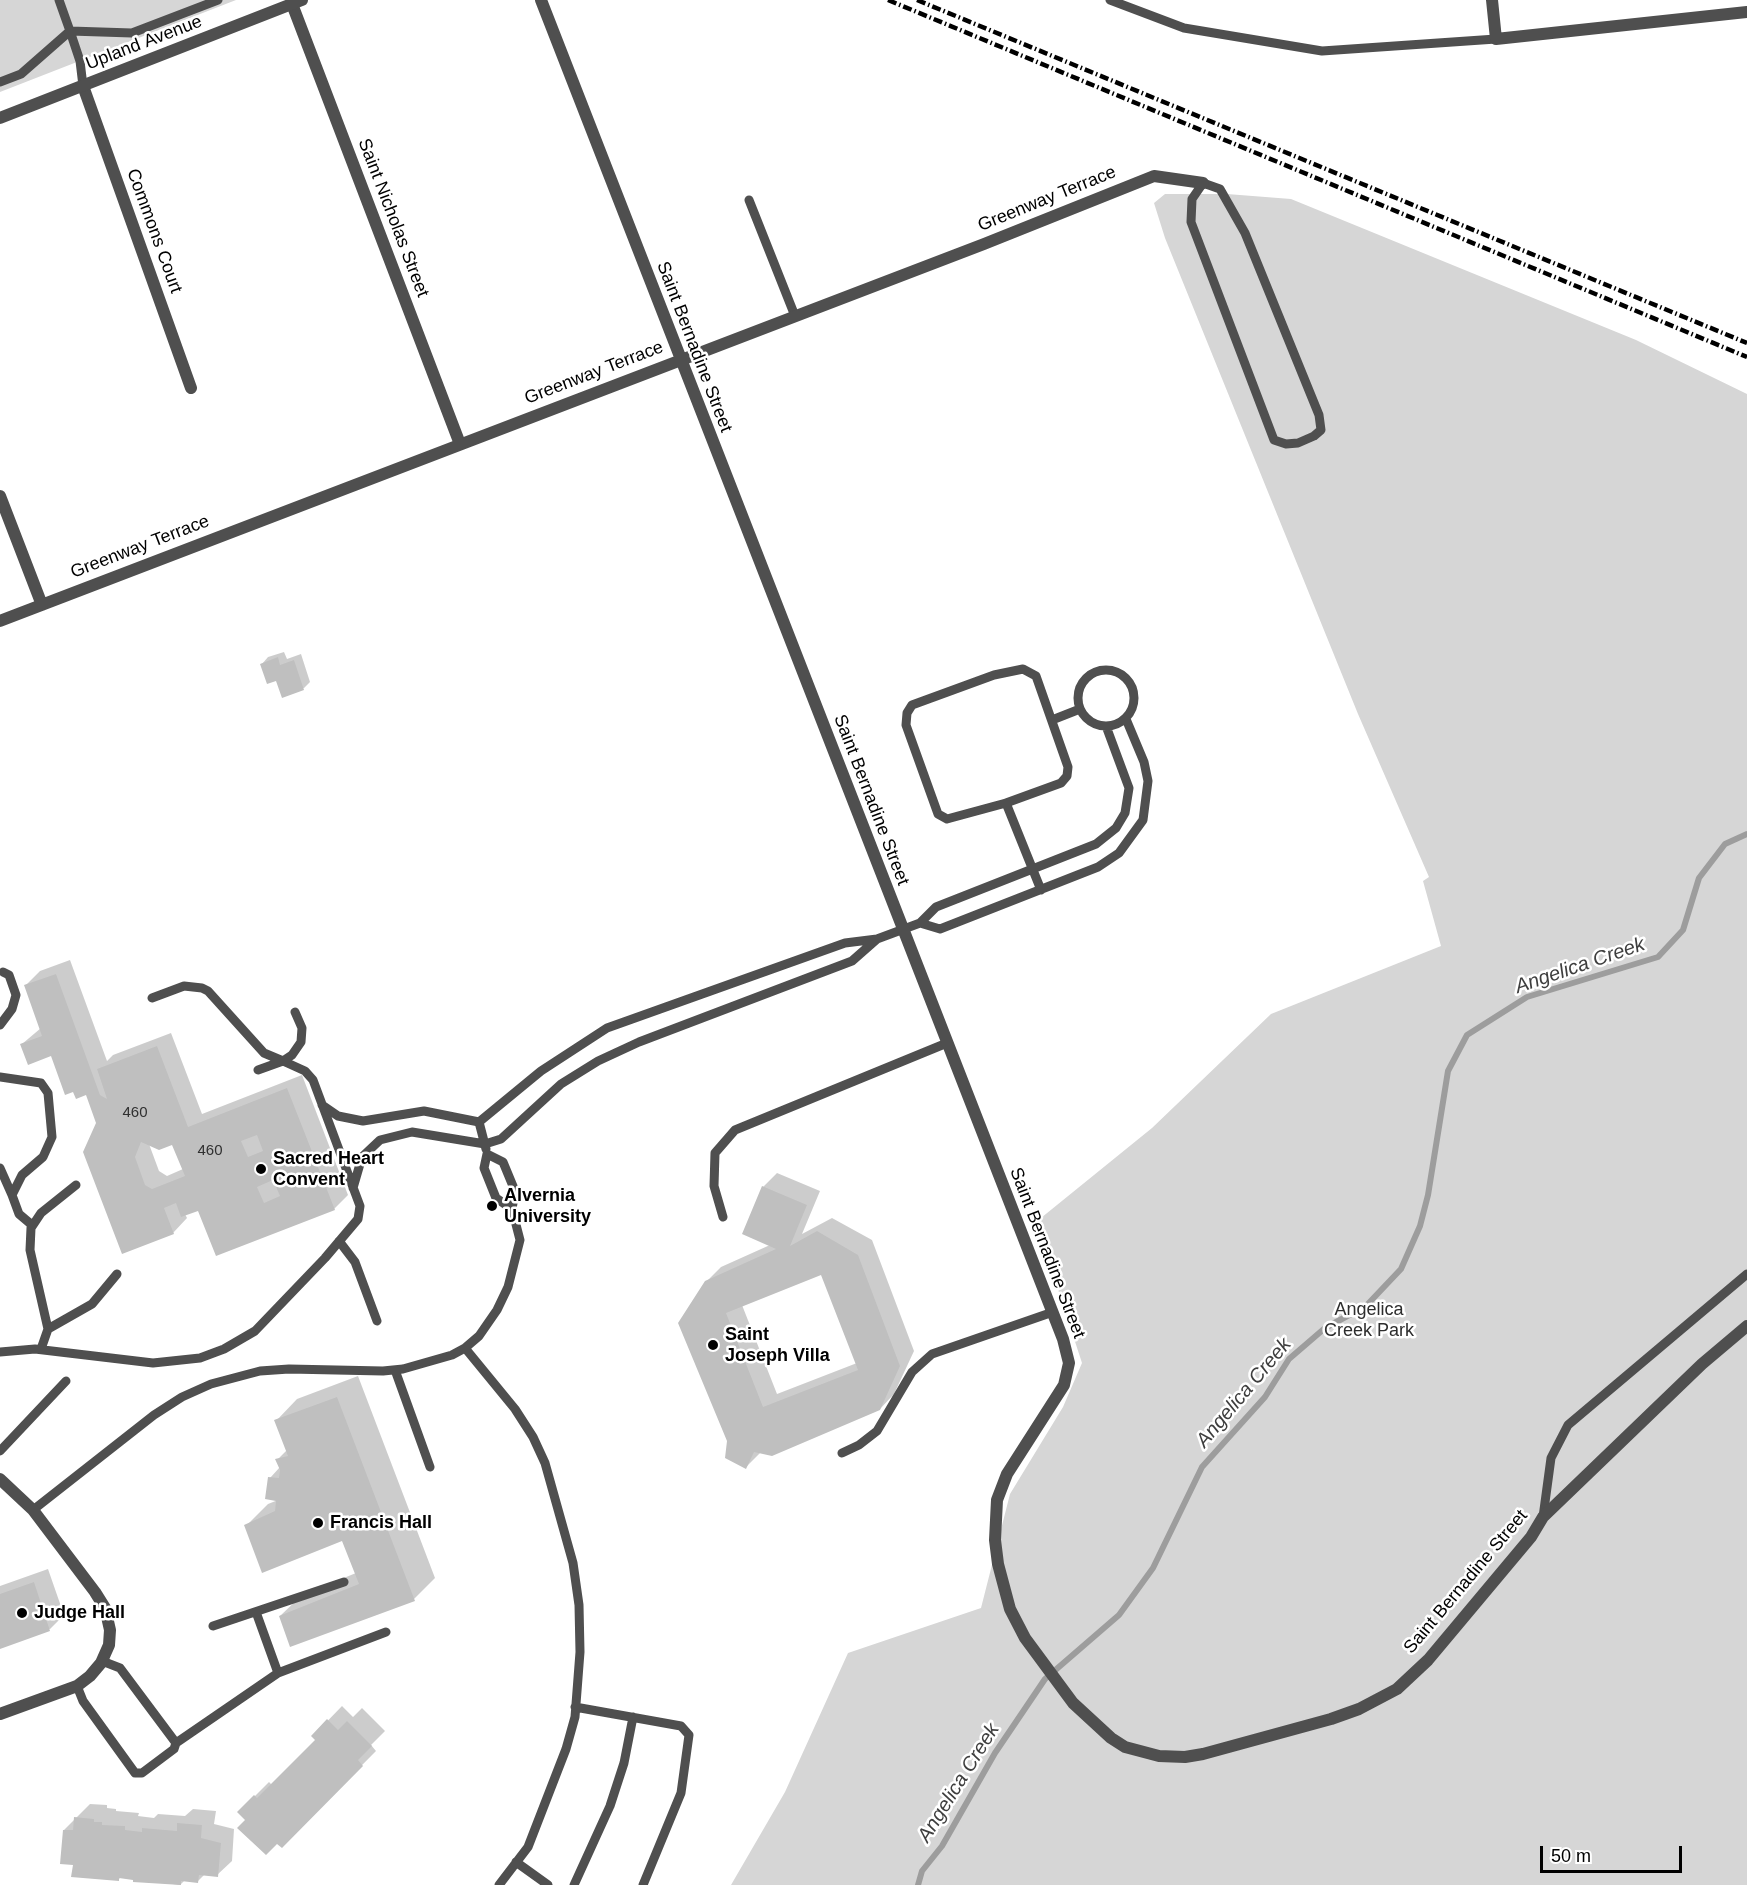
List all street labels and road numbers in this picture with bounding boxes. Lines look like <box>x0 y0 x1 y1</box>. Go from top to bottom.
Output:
street label: Upland Avenue <box>83 11 205 75</box>
street label: Saint Nicholas Street <box>353 136 433 300</box>
street label: Greenway Terrace <box>975 161 1119 237</box>
street label: Commons Court <box>121 166 187 296</box>
street label: Saint Bernadine Street <box>651 259 737 435</box>
street label: Greenway Terrace <box>521 337 667 409</box>
street label: Greenway Terrace <box>67 511 213 583</box>
street label: Saint Bernadine Street <box>828 712 914 888</box>
street label: Saint Bernadine Street <box>1004 1165 1090 1341</box>
street label: Saint Bernadine Street <box>1400 1506 1532 1658</box>

